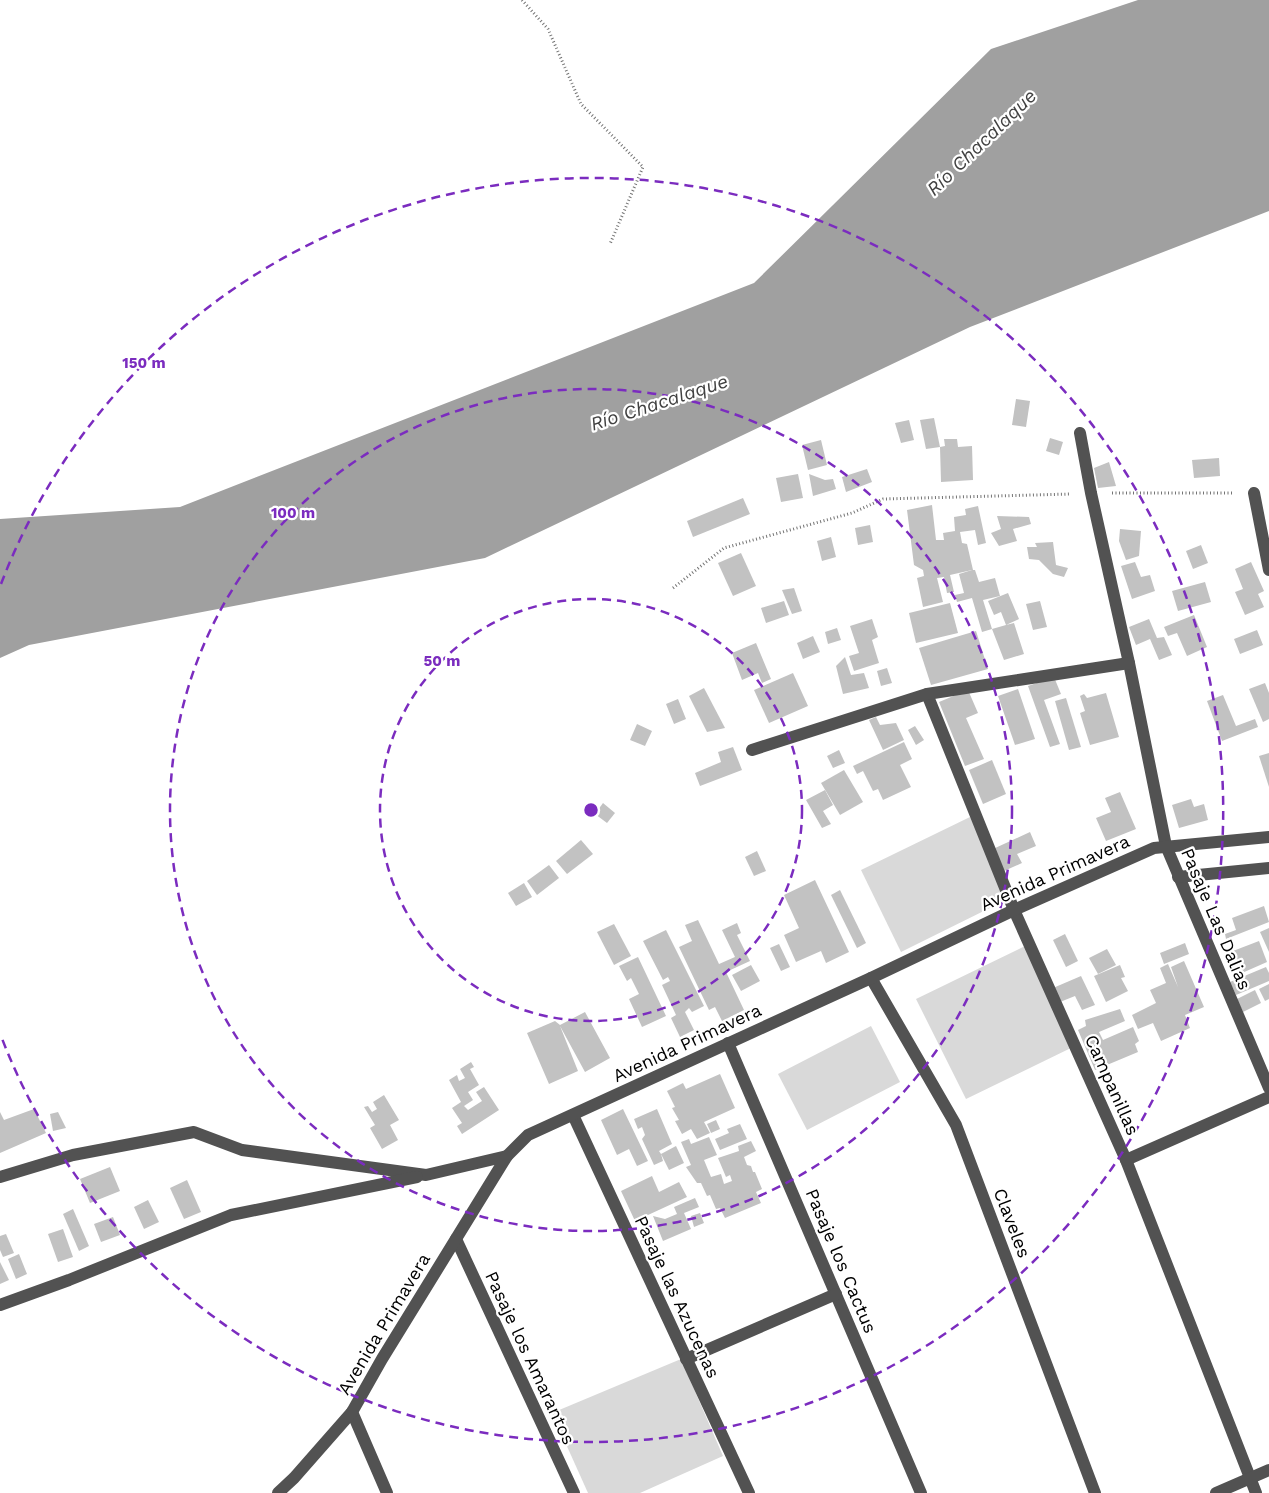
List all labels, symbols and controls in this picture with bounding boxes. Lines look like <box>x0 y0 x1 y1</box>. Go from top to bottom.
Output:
water label: Río Chacalaque <box>922 84 1041 200</box>
text: 150 m <box>122 354 166 372</box>
water label: Río Chacalaque <box>587 369 731 436</box>
text: 100 m <box>271 504 315 522</box>
text: 50 m <box>424 652 460 670</box>
centre of rings <box>582 801 600 819</box>
street label: Avenida Primavera <box>977 830 1133 915</box>
street label: Pasaje Las Dalias <box>1177 845 1256 993</box>
street label: Avenida Primavera <box>609 999 764 1086</box>
street label: Campanillas <box>1081 1031 1144 1138</box>
street label: Pasaje los Cactus <box>802 1185 881 1336</box>
street label: Claveles <box>990 1185 1035 1261</box>
street label: Pasaje las Azucenas <box>631 1212 724 1381</box>
street label: Avenida Primavera <box>333 1249 434 1398</box>
street label: Pasaje los Amarantos <box>481 1268 580 1448</box>

